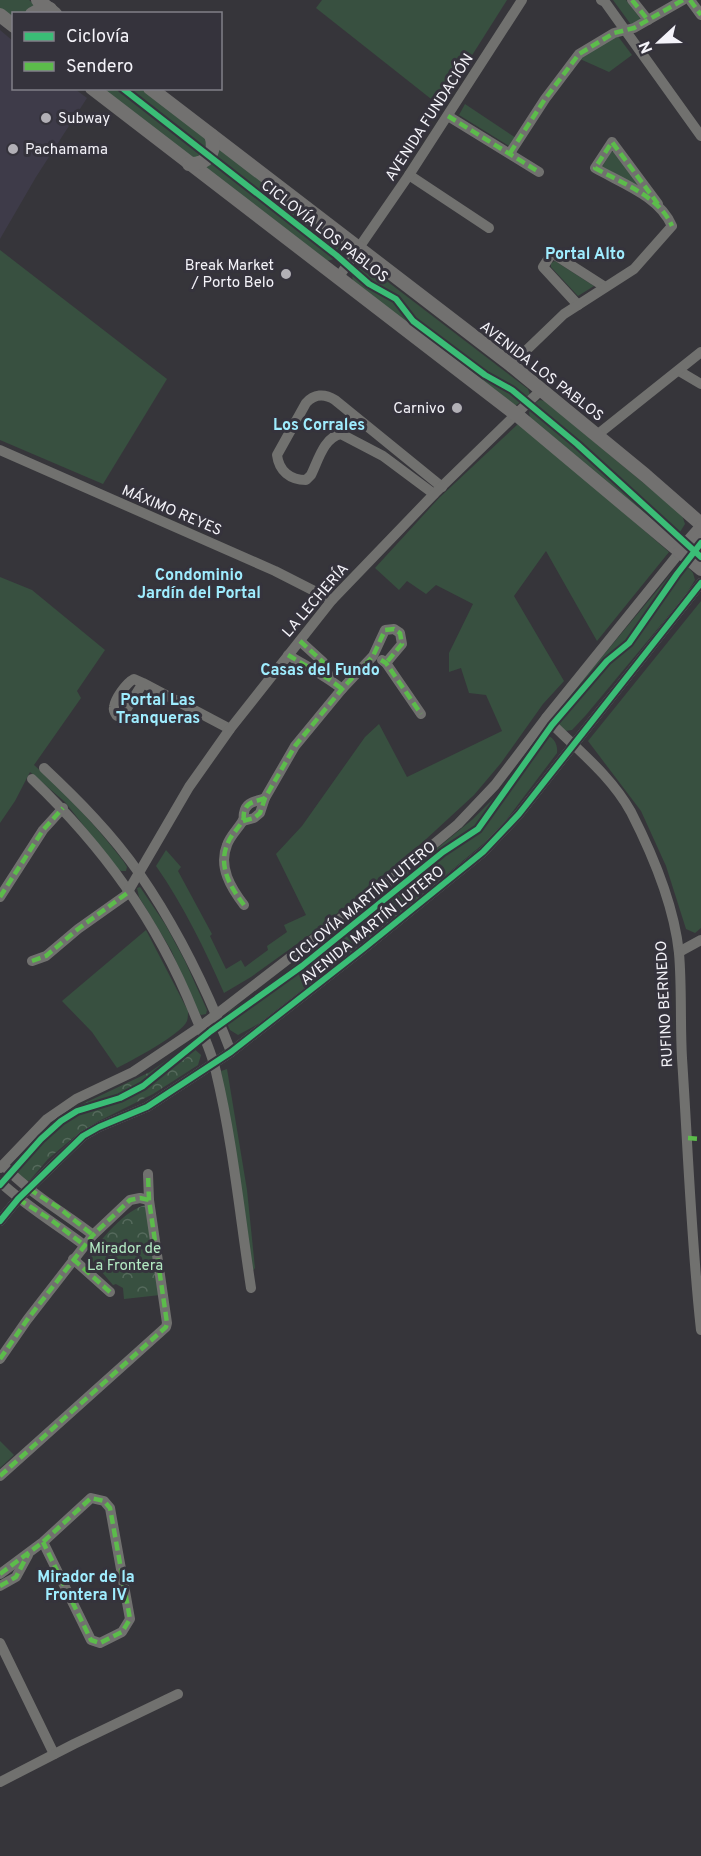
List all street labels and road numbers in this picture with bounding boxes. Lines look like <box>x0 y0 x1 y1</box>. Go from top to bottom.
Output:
street label: AVENIDA FUNDACIÓN <box>380 49 479 185</box>
street label: CICLOVÍA LOS PABLOS <box>257 176 392 288</box>
street label: AVENIDA LOS PABLOS <box>475 318 607 427</box>
street label: MÁXIMO REYES <box>118 481 225 541</box>
street label: LA LECHERÍA <box>278 559 353 642</box>
street label: CICLOVÍA MARTÍN LUTERO <box>285 837 440 968</box>
street label: AVENIDA MARTÍN LUTERO <box>296 861 449 990</box>
street label: RUFINO BERNEDO <box>653 940 678 1068</box>

